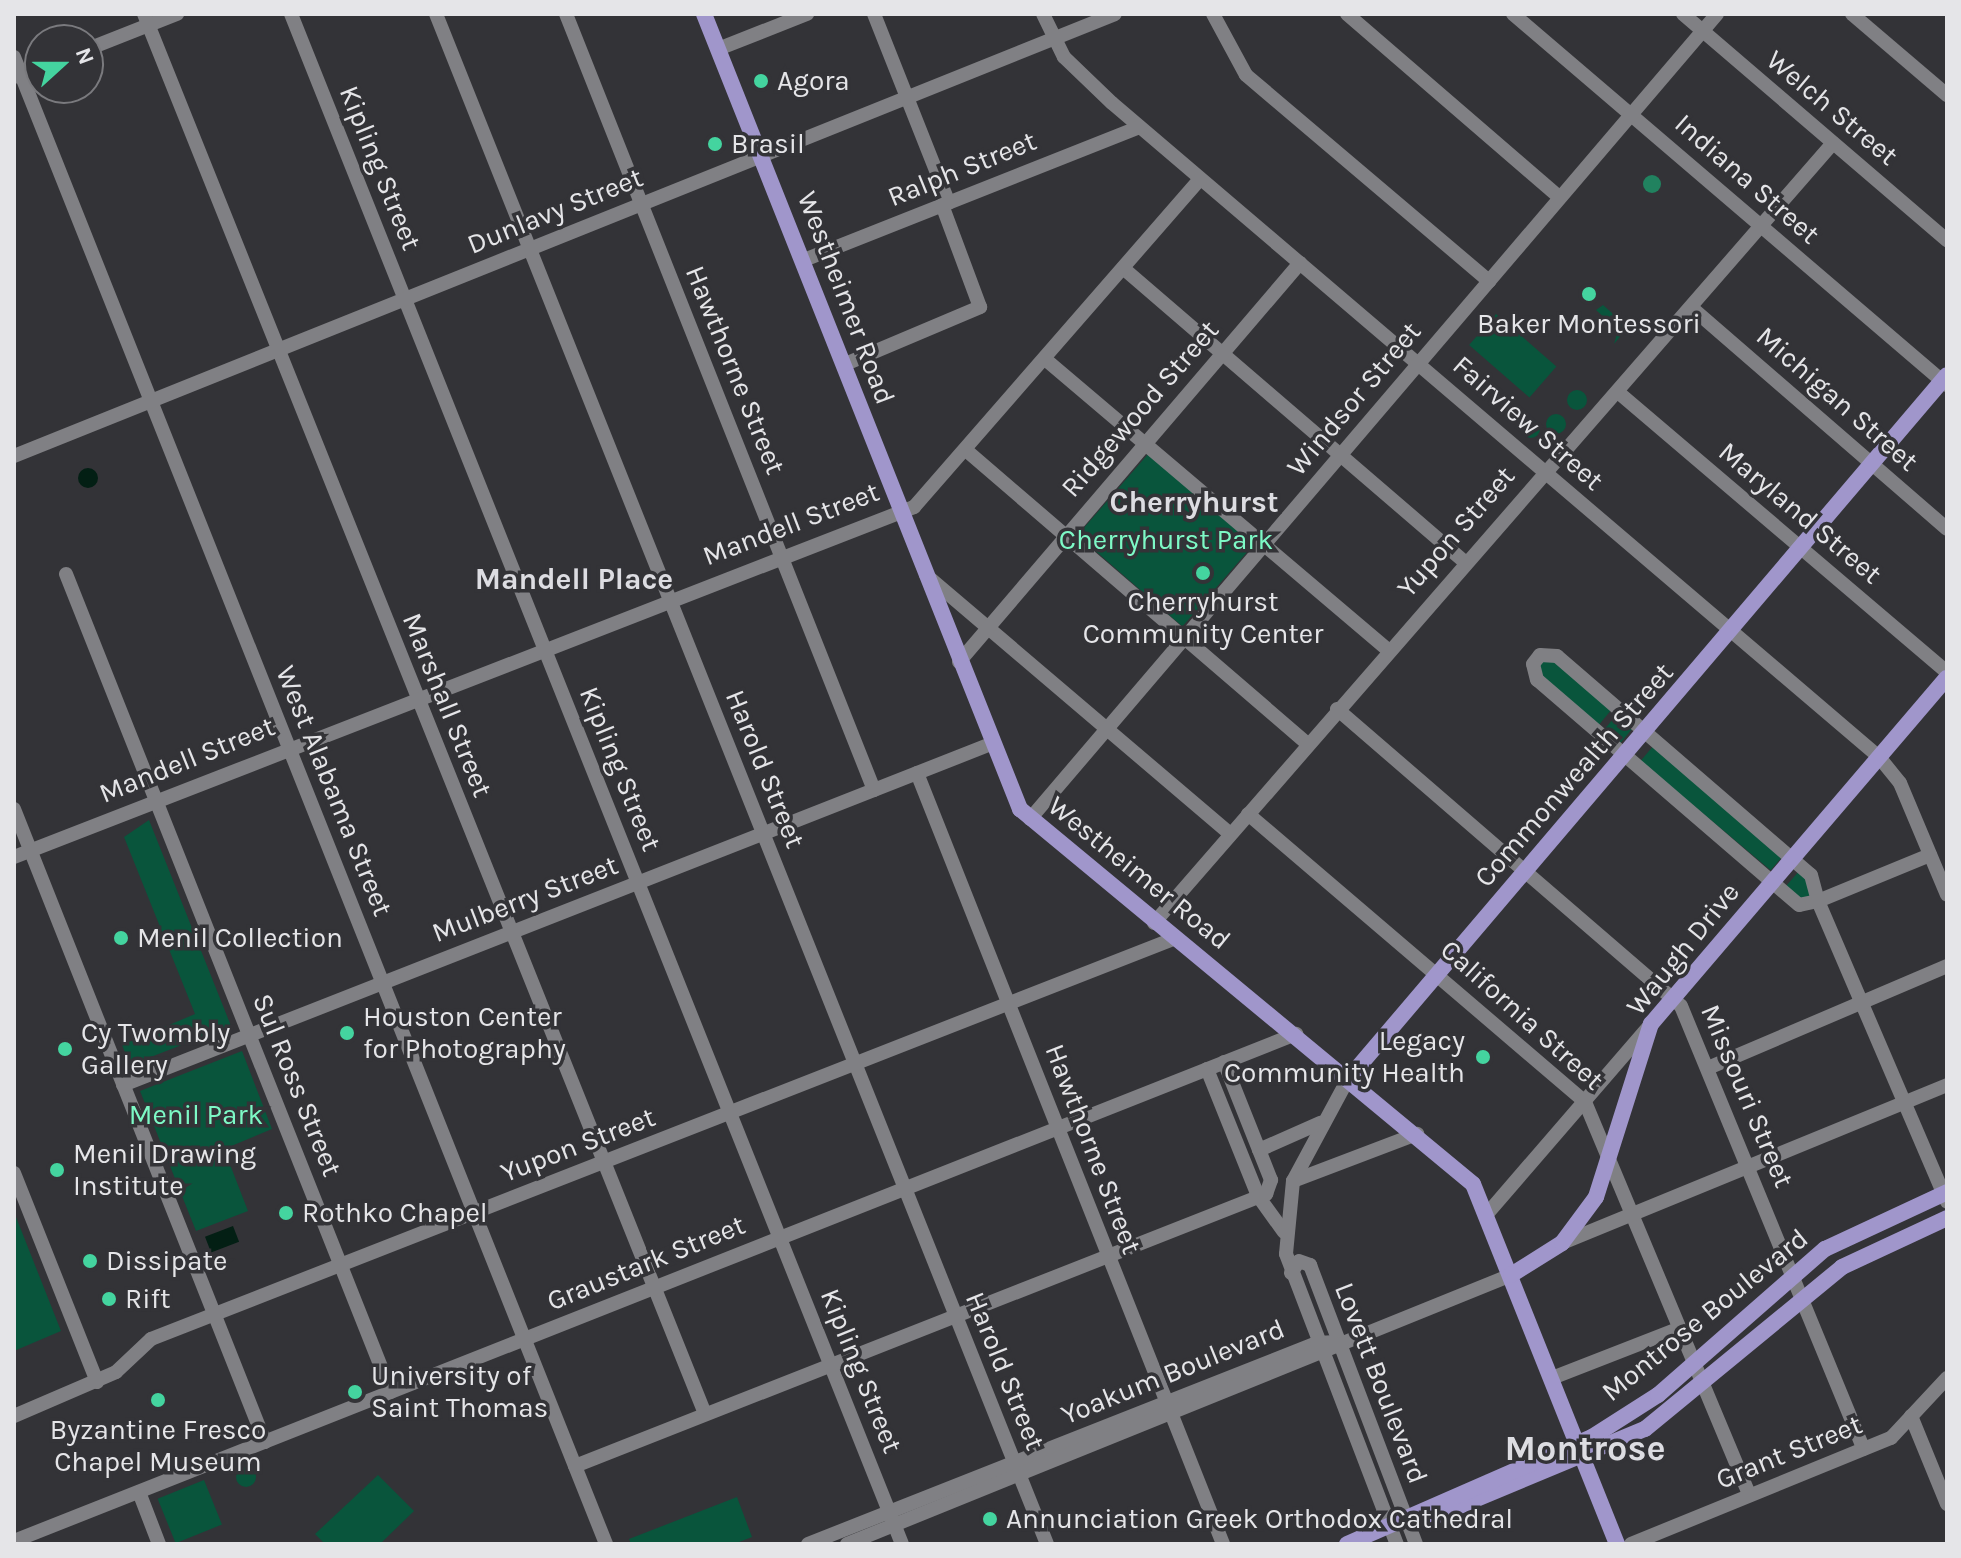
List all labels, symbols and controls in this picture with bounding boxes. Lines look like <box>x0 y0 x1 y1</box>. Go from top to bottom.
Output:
north arrow <box>24 24 104 104</box>
street label: Welch Street <box>1759 43 1905 173</box>
text: N <box>70 44 100 68</box>
place label: Agora <box>777 64 850 98</box>
marker: Agora <box>752 72 770 90</box>
street label: Kipling Street <box>332 81 428 255</box>
street label: Indiana Street <box>1668 107 1826 251</box>
street label: Ralph Street <box>883 124 1041 214</box>
place label: Brasil <box>731 127 805 161</box>
marker: Brasil <box>706 135 724 153</box>
street label: Dunlavy Street <box>462 161 648 261</box>
street label: Westheimer Road <box>790 187 902 409</box>
street label: Hawthorne Street <box>678 261 792 479</box>
marker: Baker Montessori <box>1580 285 1598 303</box>
place label: Baker Montessori <box>1477 307 1701 341</box>
street label: Ridgewood Street <box>1054 314 1226 504</box>
street label: Windsor Street <box>1280 315 1428 483</box>
street label: Michigan Street <box>1749 320 1925 478</box>
street label: Fairview Street <box>1446 348 1610 498</box>
street label: Maryland Street <box>1712 435 1888 591</box>
street label: Yupon Street <box>1390 460 1522 604</box>
street label: Mandell Street <box>698 475 884 573</box>
district label: Cherryhurst <box>1109 484 1279 520</box>
park label: Cherryhurst Park <box>1059 523 1273 557</box>
district label: Mandell Place <box>475 561 673 597</box>
marker: Cherryhurst Community Center <box>1194 564 1212 582</box>
place label: Cherryhurst Community Center <box>1083 585 1323 651</box>
street label: Marshall Street <box>395 608 499 802</box>
street label: Commonwealth Street <box>1468 656 1680 894</box>
street label: West Alabama Street <box>268 661 400 921</box>
street label: Kipling Street <box>572 682 668 856</box>
street label: Harold Street <box>718 685 812 853</box>
street label: Mandell Street <box>94 710 280 810</box>
street label: Westheimer Road <box>1041 789 1237 957</box>
street label: Mulberry Street <box>427 848 623 950</box>
street label: Waugh Drive <box>1619 876 1747 1022</box>
place label: Menil Collection <box>137 921 343 955</box>
marker: Menil Collection <box>112 929 130 947</box>
street label: California Street <box>1433 933 1611 1097</box>
street label: Sul Ross Street <box>245 989 349 1181</box>
street label: Missouri Street <box>1693 999 1801 1193</box>
place label: Houston Center for Photography <box>363 1000 566 1066</box>
place label: Cy Twombly Gallery <box>81 1016 230 1082</box>
marker: Houston Center for Photography <box>338 1024 356 1042</box>
place label: Legacy Community Health <box>1224 1024 1465 1090</box>
street label: Hawthorne Street <box>1038 1039 1148 1259</box>
marker: Cy Twombly Gallery <box>56 1040 74 1058</box>
marker: Legacy Community Health <box>1472 1046 1494 1068</box>
park label: Menil Park <box>129 1098 263 1132</box>
street label: Yupon Street <box>496 1100 660 1190</box>
place label: Menil Drawing Institute <box>73 1137 256 1203</box>
marker: Menil Drawing Institute <box>48 1161 66 1179</box>
place label: Rothko Chapel <box>302 1196 488 1230</box>
marker: Rothko Chapel <box>277 1204 295 1222</box>
street label: Graustark Street <box>542 1208 750 1318</box>
street label: Montrose Boulevard <box>1595 1221 1815 1409</box>
place label: Dissipate <box>106 1244 227 1278</box>
marker: Dissipate <box>81 1252 99 1270</box>
street label: Lovett Boulevard <box>1327 1278 1435 1488</box>
place label: Rift <box>125 1282 171 1316</box>
street label: Kipling Street <box>813 1284 909 1458</box>
street label: Harold Street <box>958 1287 1052 1455</box>
marker: Rift <box>100 1290 118 1308</box>
street label: Yoakum Boulevard <box>1056 1312 1290 1432</box>
place label: University of Saint Thomas <box>371 1359 548 1425</box>
marker: University of Saint Thomas <box>346 1383 364 1401</box>
marker: Byzantine Fresco Chapel Museum <box>149 1391 167 1409</box>
street label: Grant Street <box>1711 1407 1867 1497</box>
place label: Byzantine Fresco Chapel Museum <box>50 1413 266 1479</box>
district label: Montrose <box>1504 1427 1666 1471</box>
place label: Annunciation Greek Orthodox Cathedral <box>1006 1502 1513 1536</box>
marker: Annunciation Greek Orthodox Cathedral <box>981 1510 999 1528</box>

